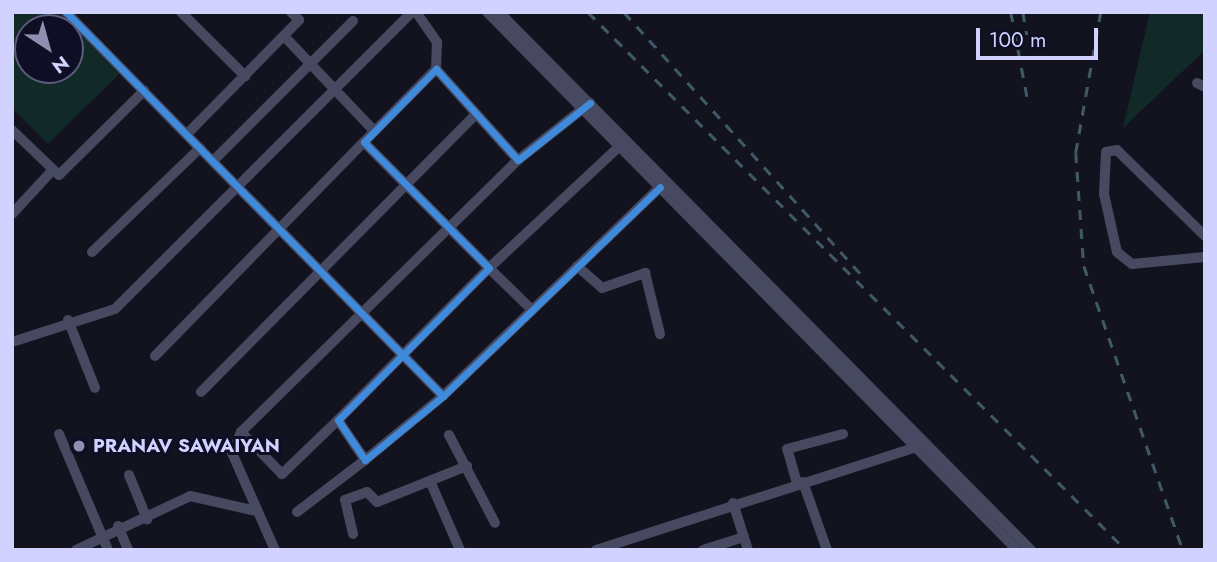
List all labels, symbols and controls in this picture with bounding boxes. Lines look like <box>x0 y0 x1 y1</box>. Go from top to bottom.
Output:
north arrow <box>14 14 84 84</box>
scale bar <box>979 14 1102 58</box>
text: 100 m <box>989 25 1046 55</box>
text: N <box>46 49 75 80</box>
place label: PRANAV SAWAIYAN <box>93 435 280 457</box>
marker: PRANAV SAWAIYAN <box>71 438 87 454</box>

